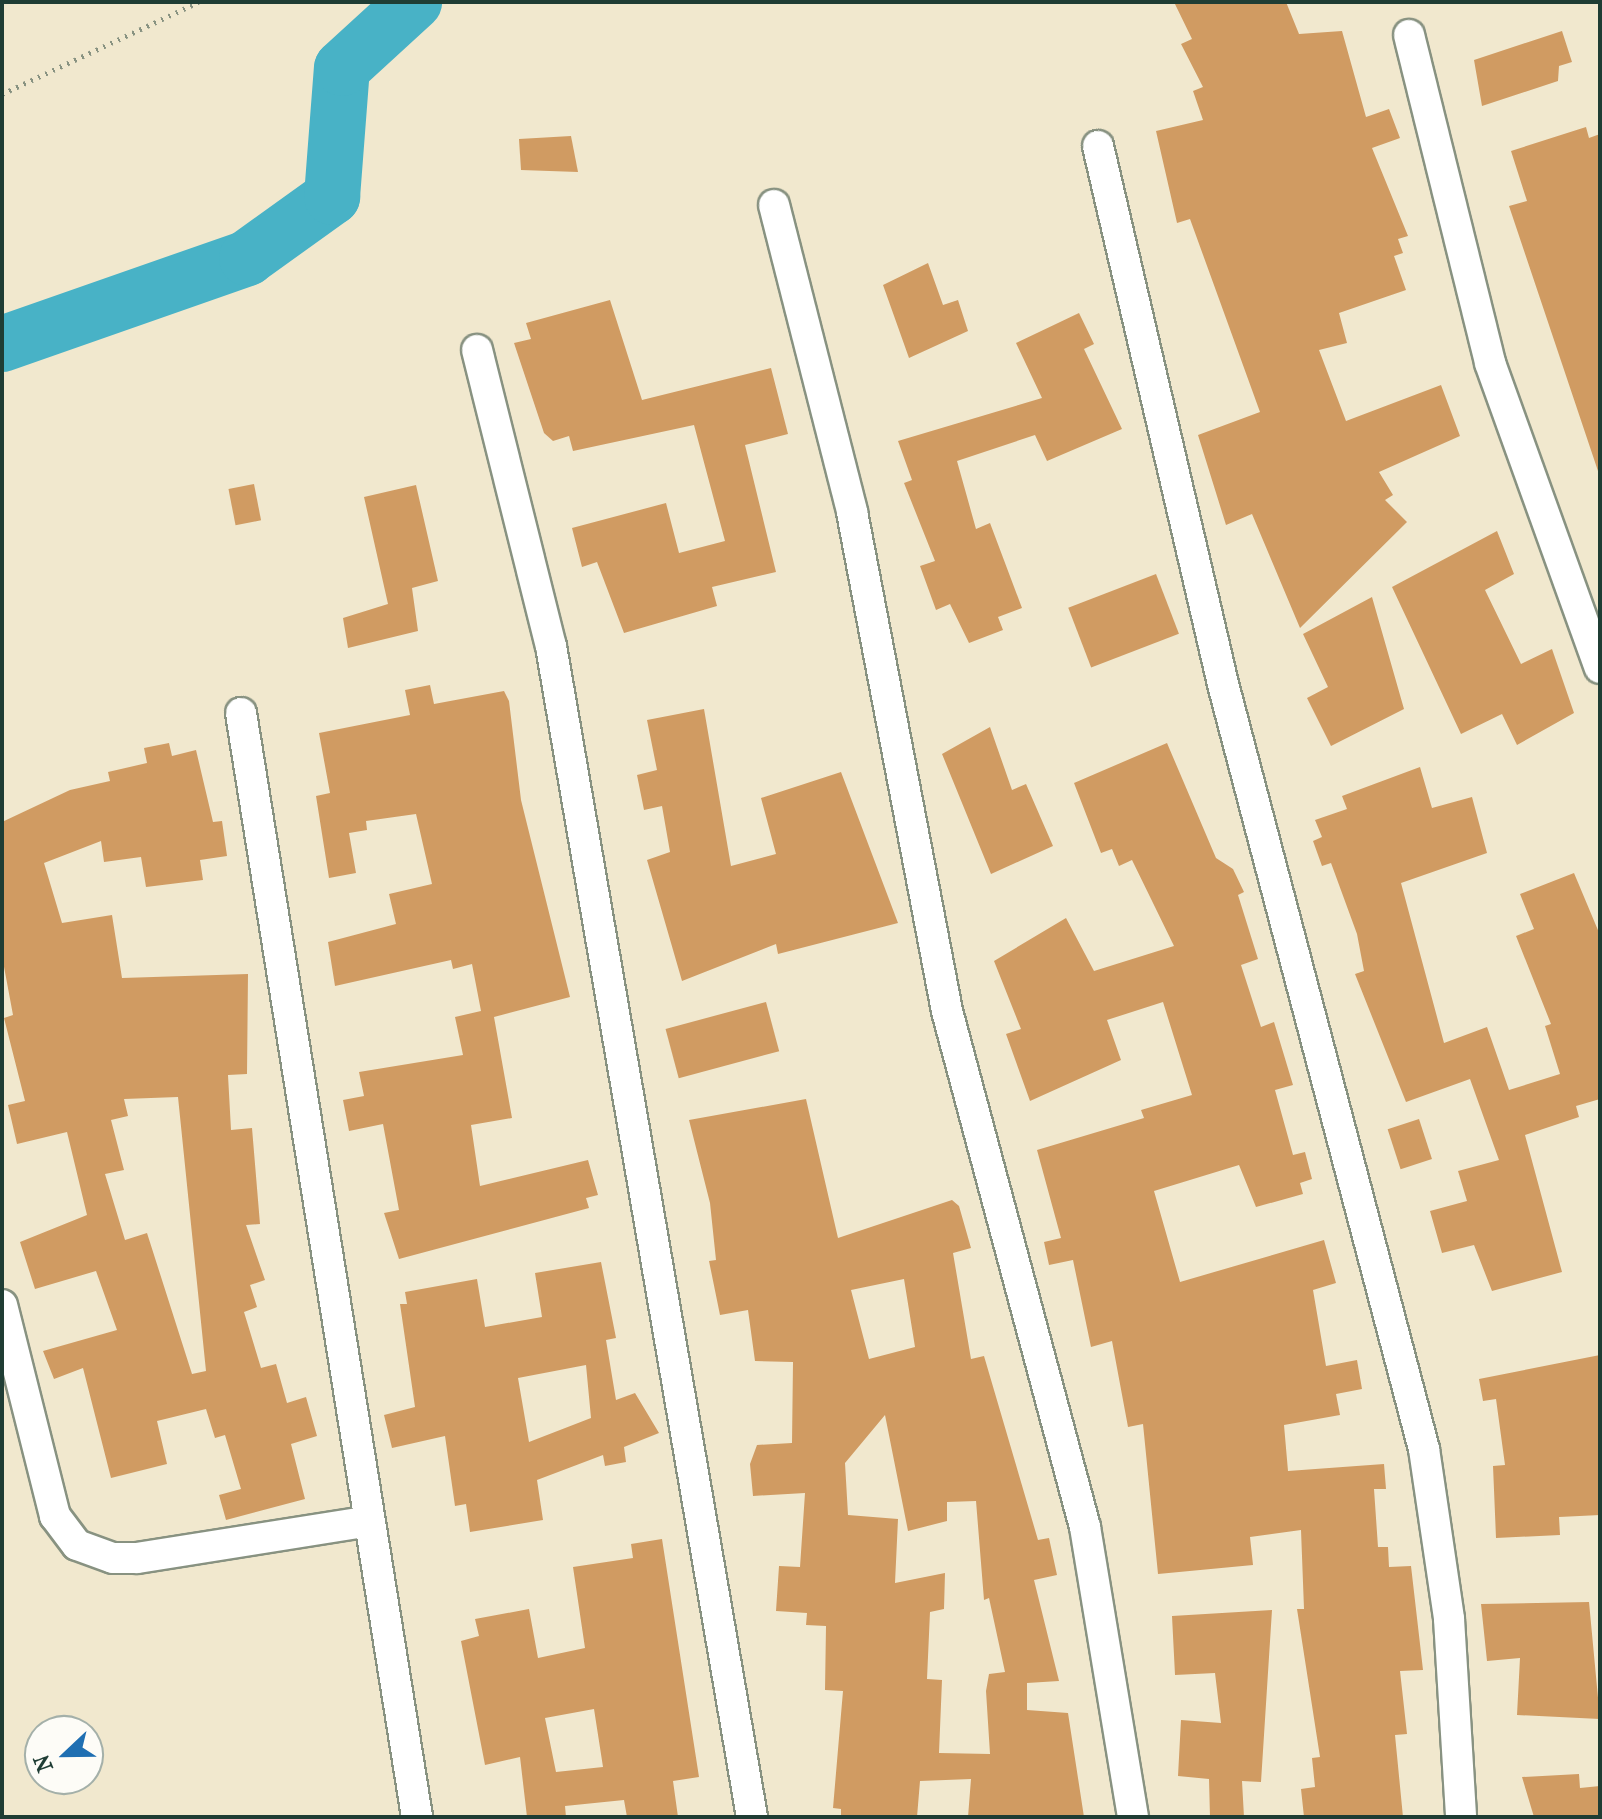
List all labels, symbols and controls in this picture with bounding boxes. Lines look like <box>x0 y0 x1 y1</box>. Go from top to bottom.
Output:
north arrow <box>24 1715 104 1795</box>
text: N <box>28 1751 59 1776</box>

